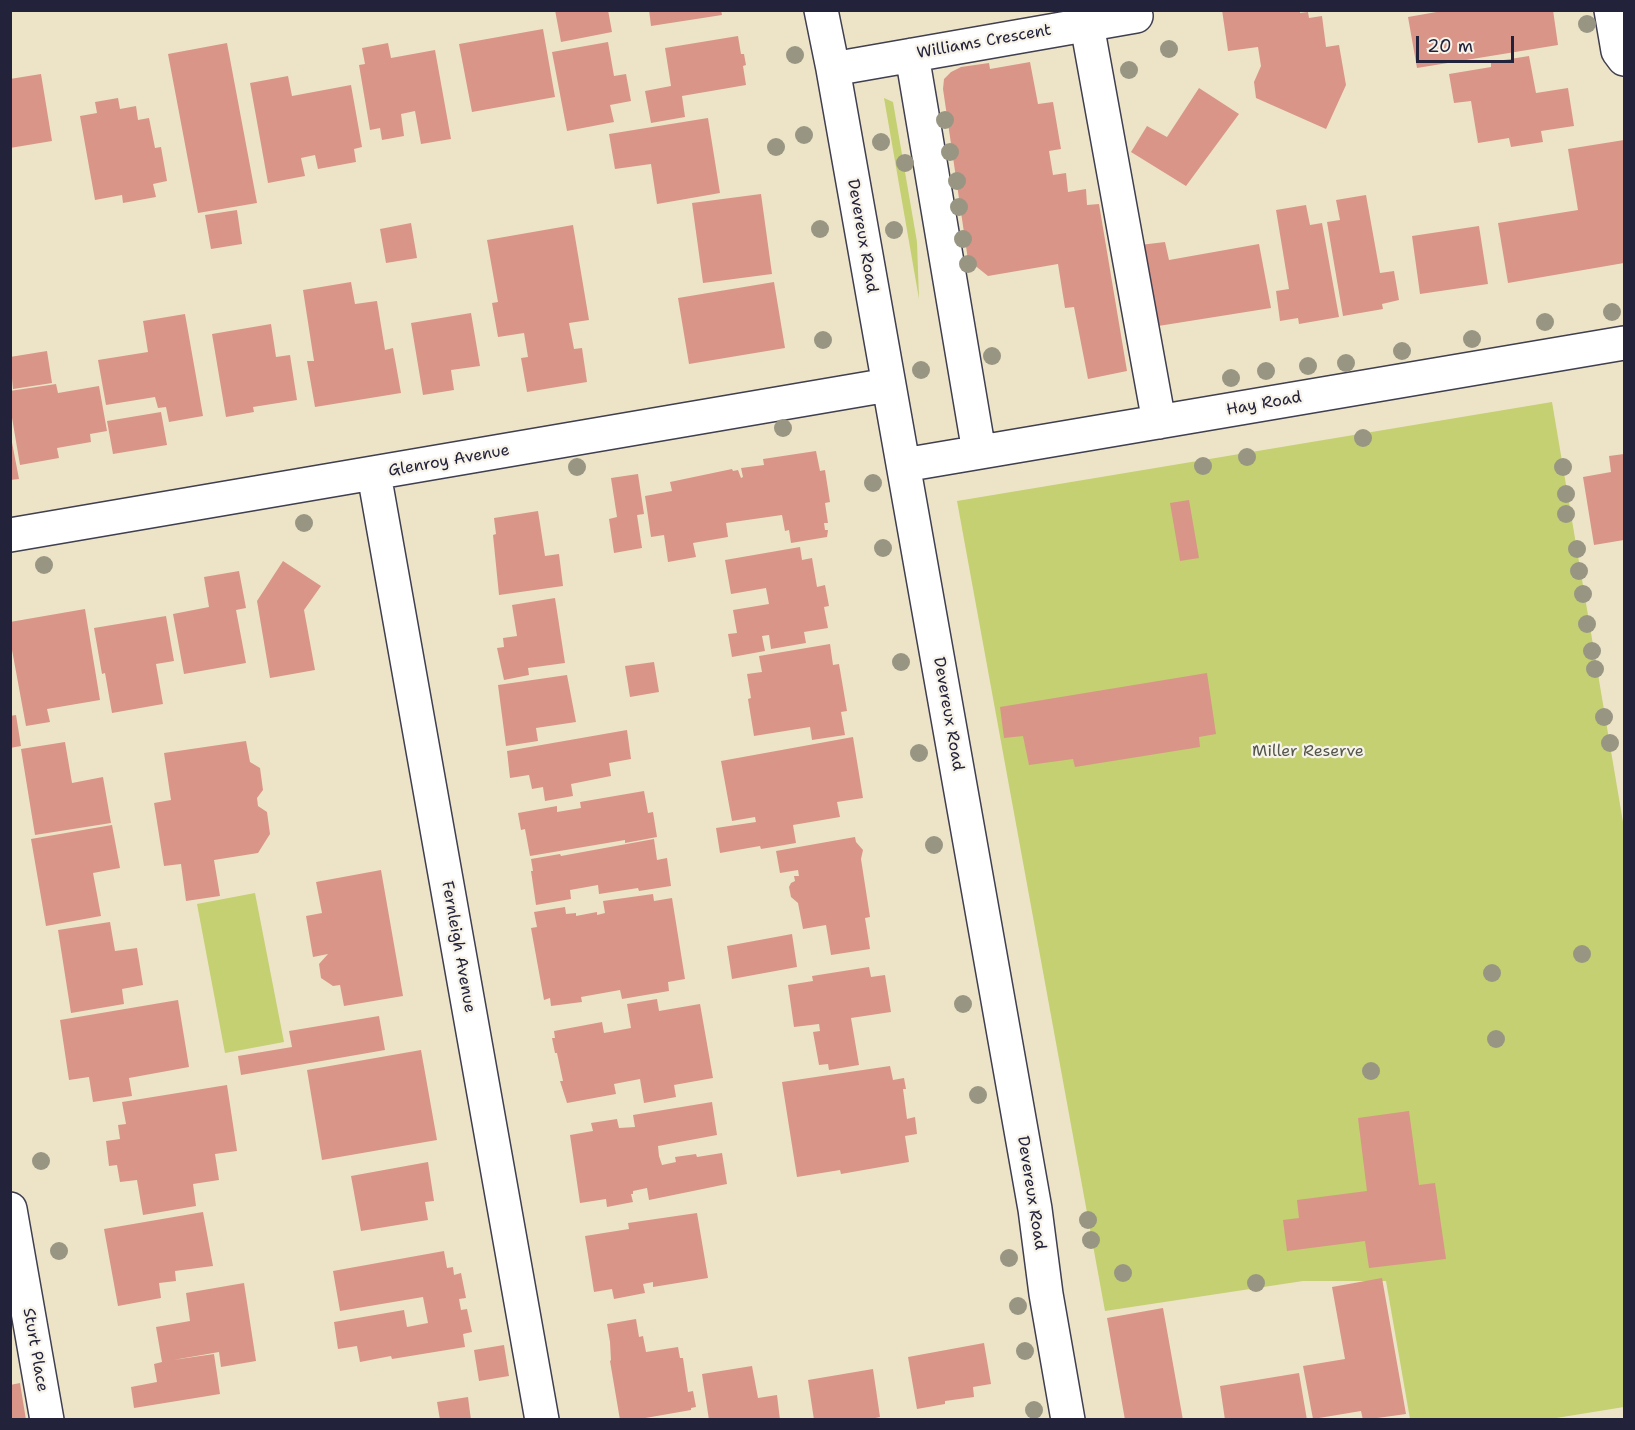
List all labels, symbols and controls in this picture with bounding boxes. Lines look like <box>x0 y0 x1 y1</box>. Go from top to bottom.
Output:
street label: Williams Crescent <box>915 21 1053 63</box>
scale bar <box>1419 24 1516 62</box>
text: 20 m <box>1427 34 1473 58</box>
street label: Devereux Road <box>843 178 881 294</box>
street label: Hay Road <box>1225 388 1303 420</box>
street label: Glenroy Avenue <box>387 441 511 481</box>
street label: Devereux Road <box>929 656 967 772</box>
park label: Miller Reserve <box>1252 742 1364 762</box>
street label: Fernleigh Avenue <box>437 880 479 1014</box>
street label: Devereux Road <box>1013 1135 1049 1251</box>
street label: Sturt Place <box>18 1307 52 1393</box>

